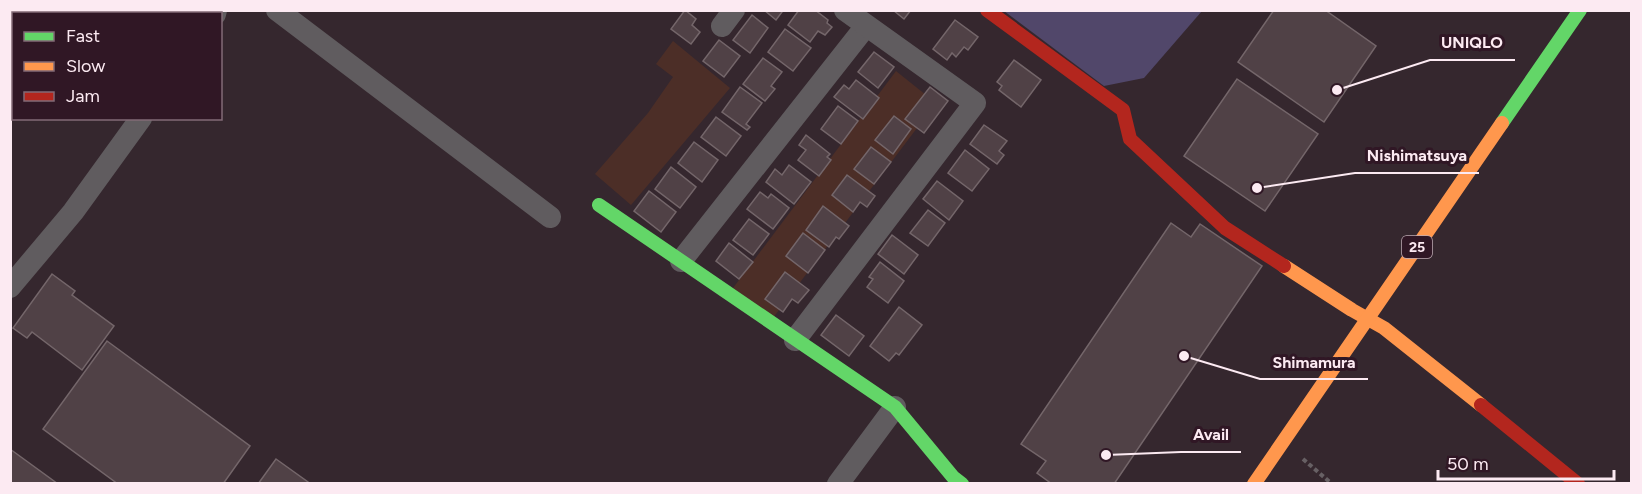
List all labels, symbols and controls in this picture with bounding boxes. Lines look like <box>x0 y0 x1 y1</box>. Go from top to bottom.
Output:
legend <box>12 12 222 120</box>
text: Fast <box>66 25 100 47</box>
callout: UNIQLO <box>1430 26 1515 60</box>
text: UNIQLO <box>1441 33 1503 52</box>
text: Slow <box>66 55 105 77</box>
text: Jam <box>66 85 100 107</box>
callout: Nishimatsuya <box>1355 139 1479 173</box>
text: Nishimatsuya <box>1367 146 1467 165</box>
road number: 25 <box>1402 236 1432 258</box>
callout: Shimamura <box>1260 345 1368 379</box>
text: Shimamura <box>1272 353 1356 372</box>
callout: Avail <box>1181 418 1241 452</box>
text: Avail <box>1193 425 1229 444</box>
scale bar <box>1438 443 1614 481</box>
text: 50 m <box>1447 453 1489 475</box>

